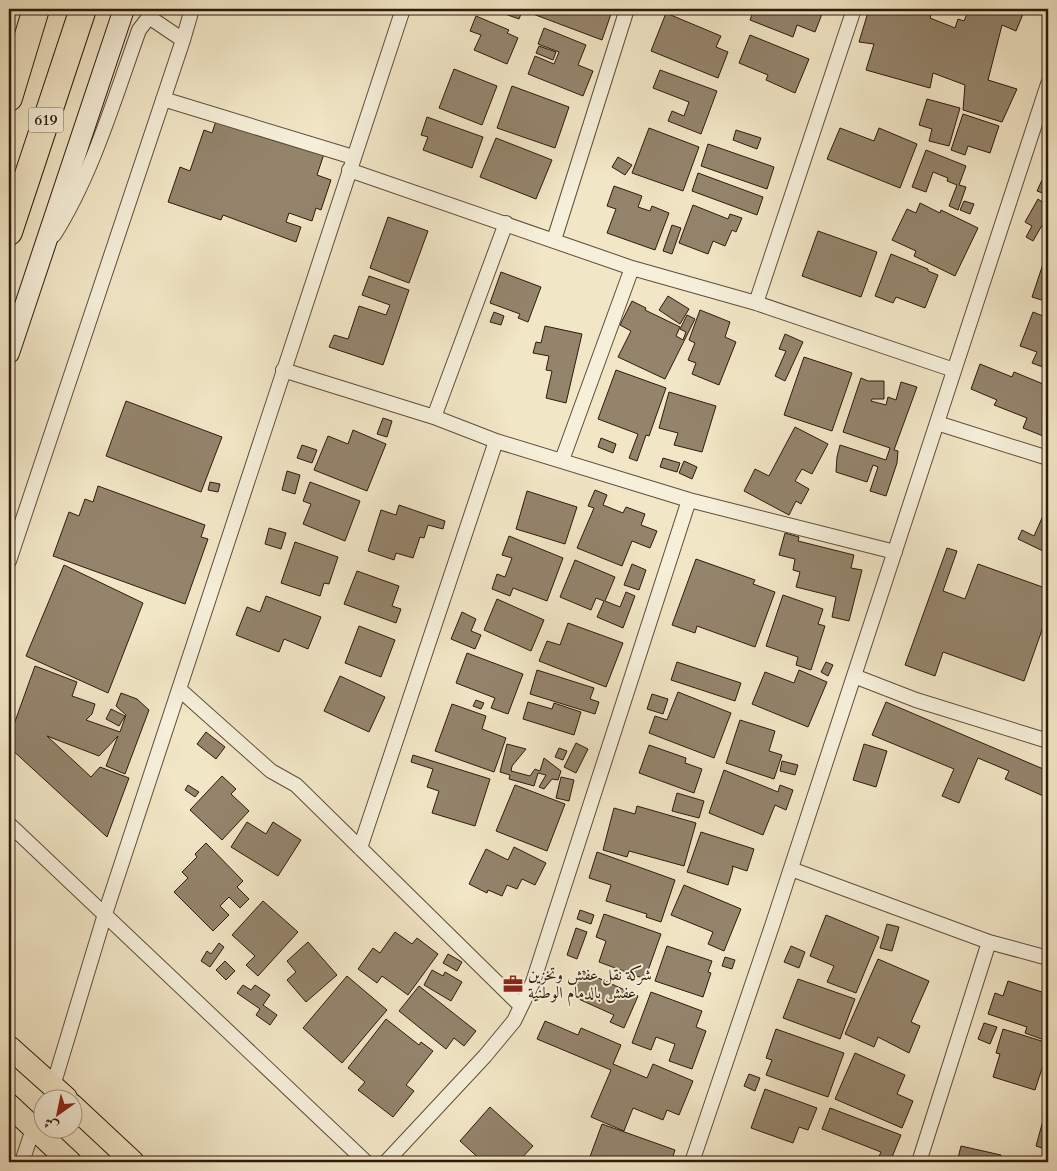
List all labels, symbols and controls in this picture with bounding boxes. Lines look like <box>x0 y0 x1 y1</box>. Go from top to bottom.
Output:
road number: 619 <box>28 108 64 132</box>
place label: شركة نقل عفش وتخزين عفش بالدمام الوطنية <box>528 964 652 1007</box>
office icon: شركة نقل عفش وتخزين عفش بالدمام الوطنية <box>502 973 524 995</box>
north arrow <box>32 1088 82 1138</box>
text: ش <box>40 1113 62 1136</box>

